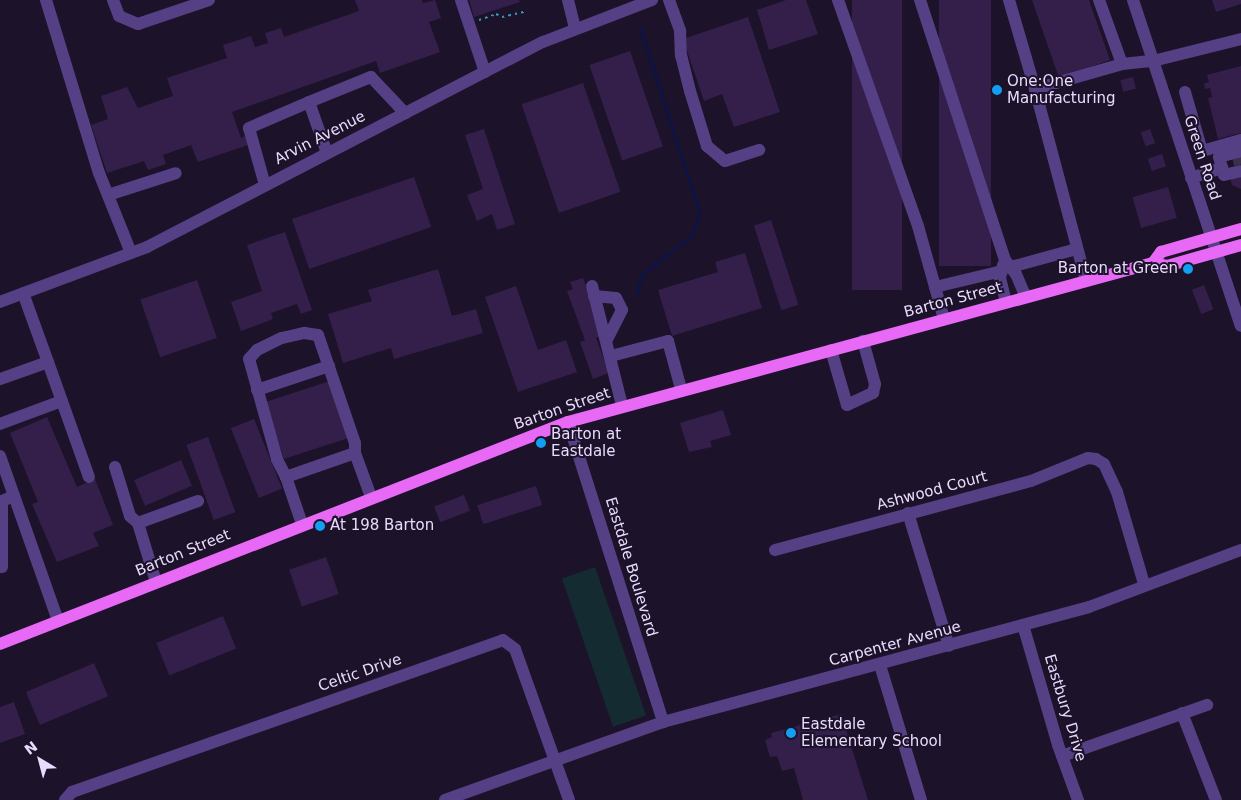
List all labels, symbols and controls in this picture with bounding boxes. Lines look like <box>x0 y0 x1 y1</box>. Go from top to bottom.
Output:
place label: One:One Manufacturing <box>1007 72 1116 107</box>
marker: One:One Manufacturing <box>991 84 1003 96</box>
street label: Arvin Avenue <box>272 107 368 169</box>
street label: Green Road <box>1180 113 1224 203</box>
place label: Barton at Green <box>1058 260 1178 278</box>
marker: Barton at Green <box>1182 263 1194 275</box>
street label: Barton Street <box>902 278 1004 322</box>
street label: Barton Street <box>512 384 612 434</box>
place label: Barton at Eastdale <box>551 425 621 460</box>
marker: Barton at Eastdale <box>535 437 547 449</box>
street label: Ashwood Court <box>875 468 989 514</box>
street label: Eastdale Boulevard <box>601 495 661 639</box>
place label: At 198 Barton <box>330 517 434 535</box>
marker: At 198 Barton <box>314 520 326 532</box>
street label: Barton Street <box>133 526 233 580</box>
street label: Carpenter Avenue <box>827 618 963 670</box>
street label: Celtic Drive <box>316 650 404 696</box>
street label: Eastbury Drive <box>1040 652 1090 764</box>
place label: Eastdale Elementary School <box>801 715 942 750</box>
marker: Eastdale Elementary School <box>785 727 797 739</box>
north arrow <box>15 735 65 785</box>
text: N <box>21 738 40 758</box>

